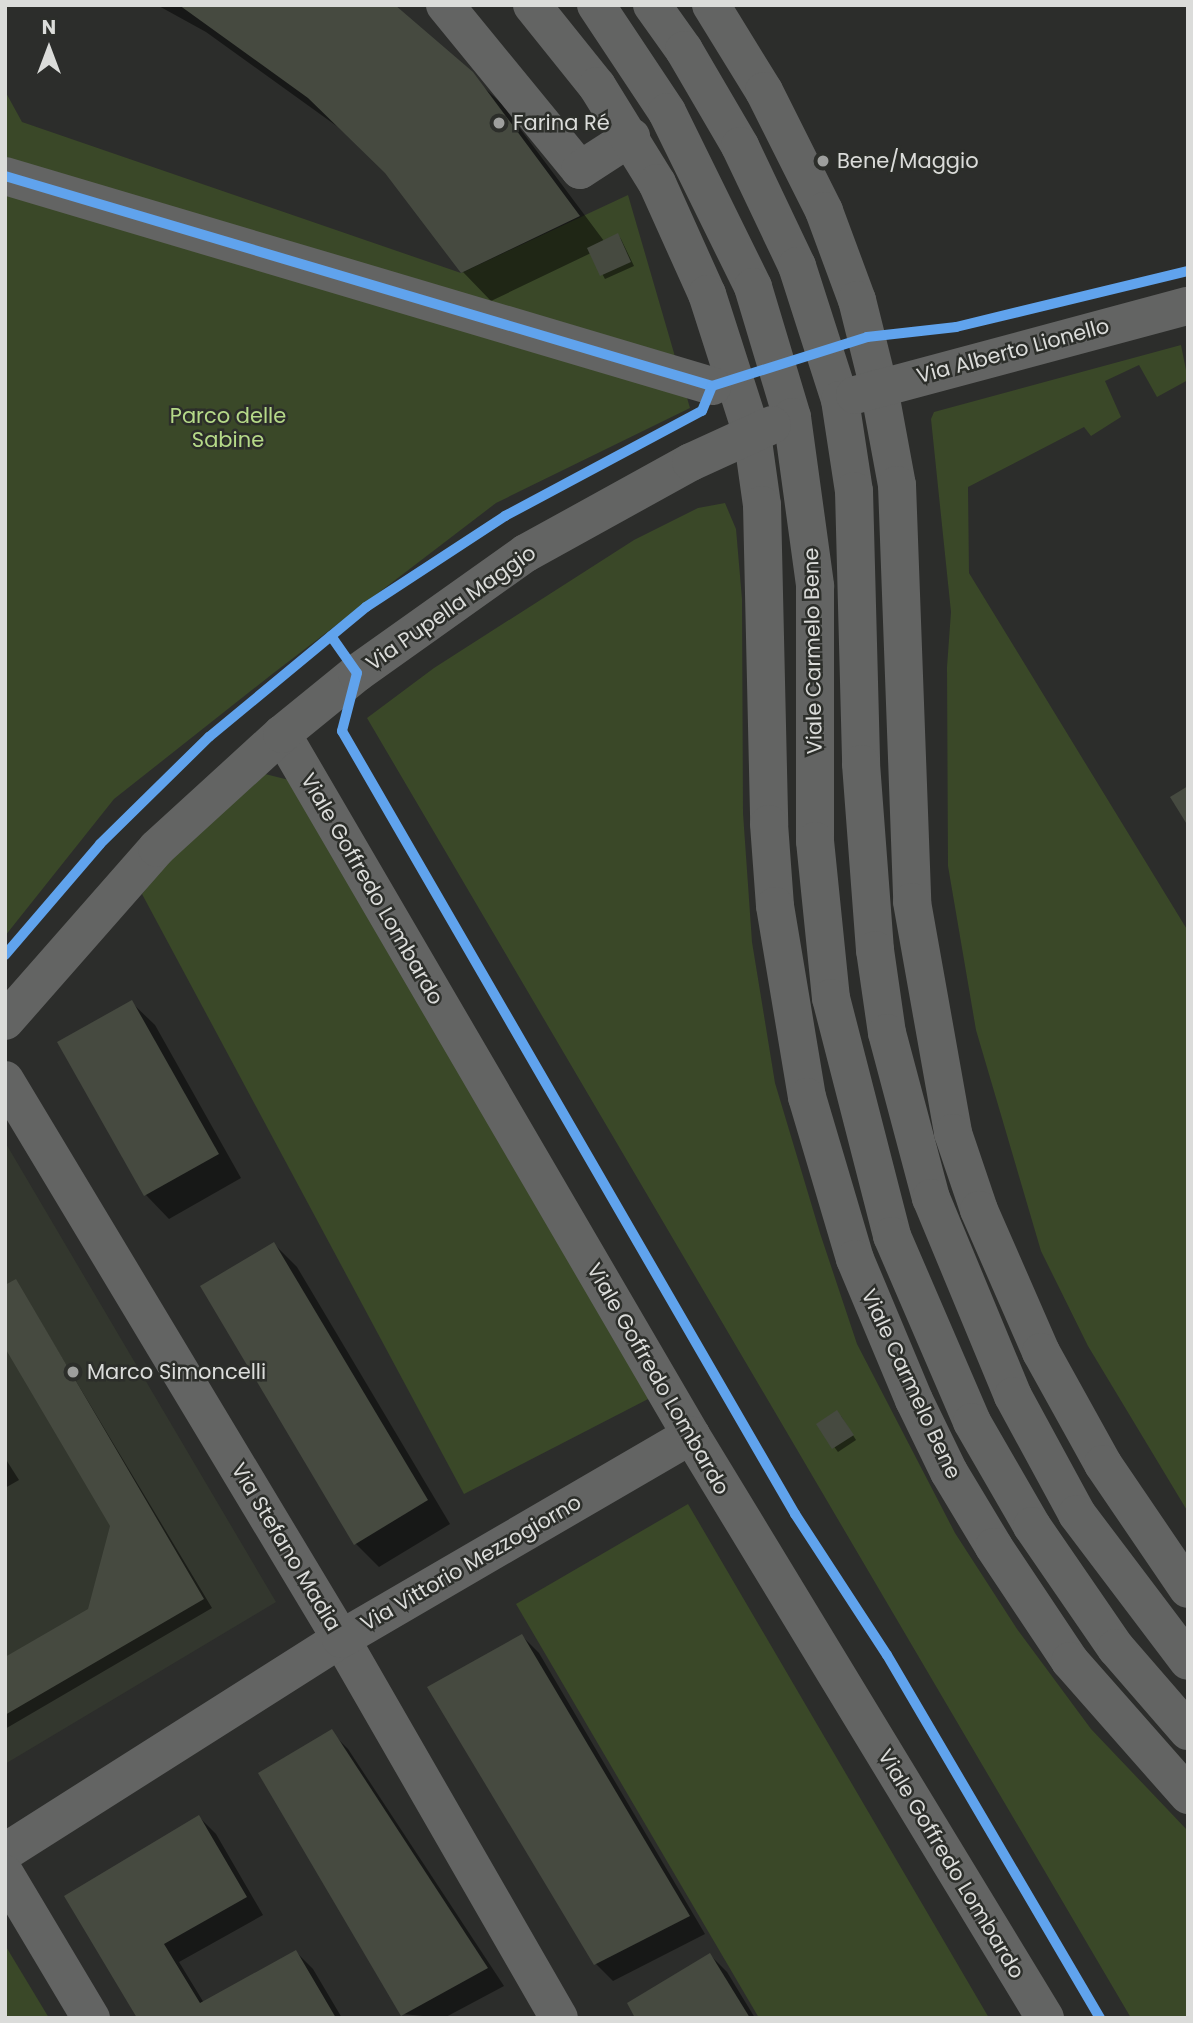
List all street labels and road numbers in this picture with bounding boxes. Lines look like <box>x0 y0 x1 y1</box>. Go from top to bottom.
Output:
street label: Via Alberto Lionello <box>914 313 1112 389</box>
street label: Via Pupella Maggio <box>361 540 541 676</box>
street label: Viale Carmelo Bene <box>799 547 827 755</box>
street label: Viale Goffredo Lombardo <box>295 769 449 1009</box>
street label: Viale Goffredo Lombardo <box>581 1259 735 1499</box>
street label: Viale Carmelo Bene <box>856 1285 966 1483</box>
street label: Via Stefano Madia <box>226 1458 346 1636</box>
street label: Via Vittorio Mezzogiorno <box>356 1489 586 1637</box>
street label: Viale Goffredo Lombardo <box>872 1745 1030 1983</box>

